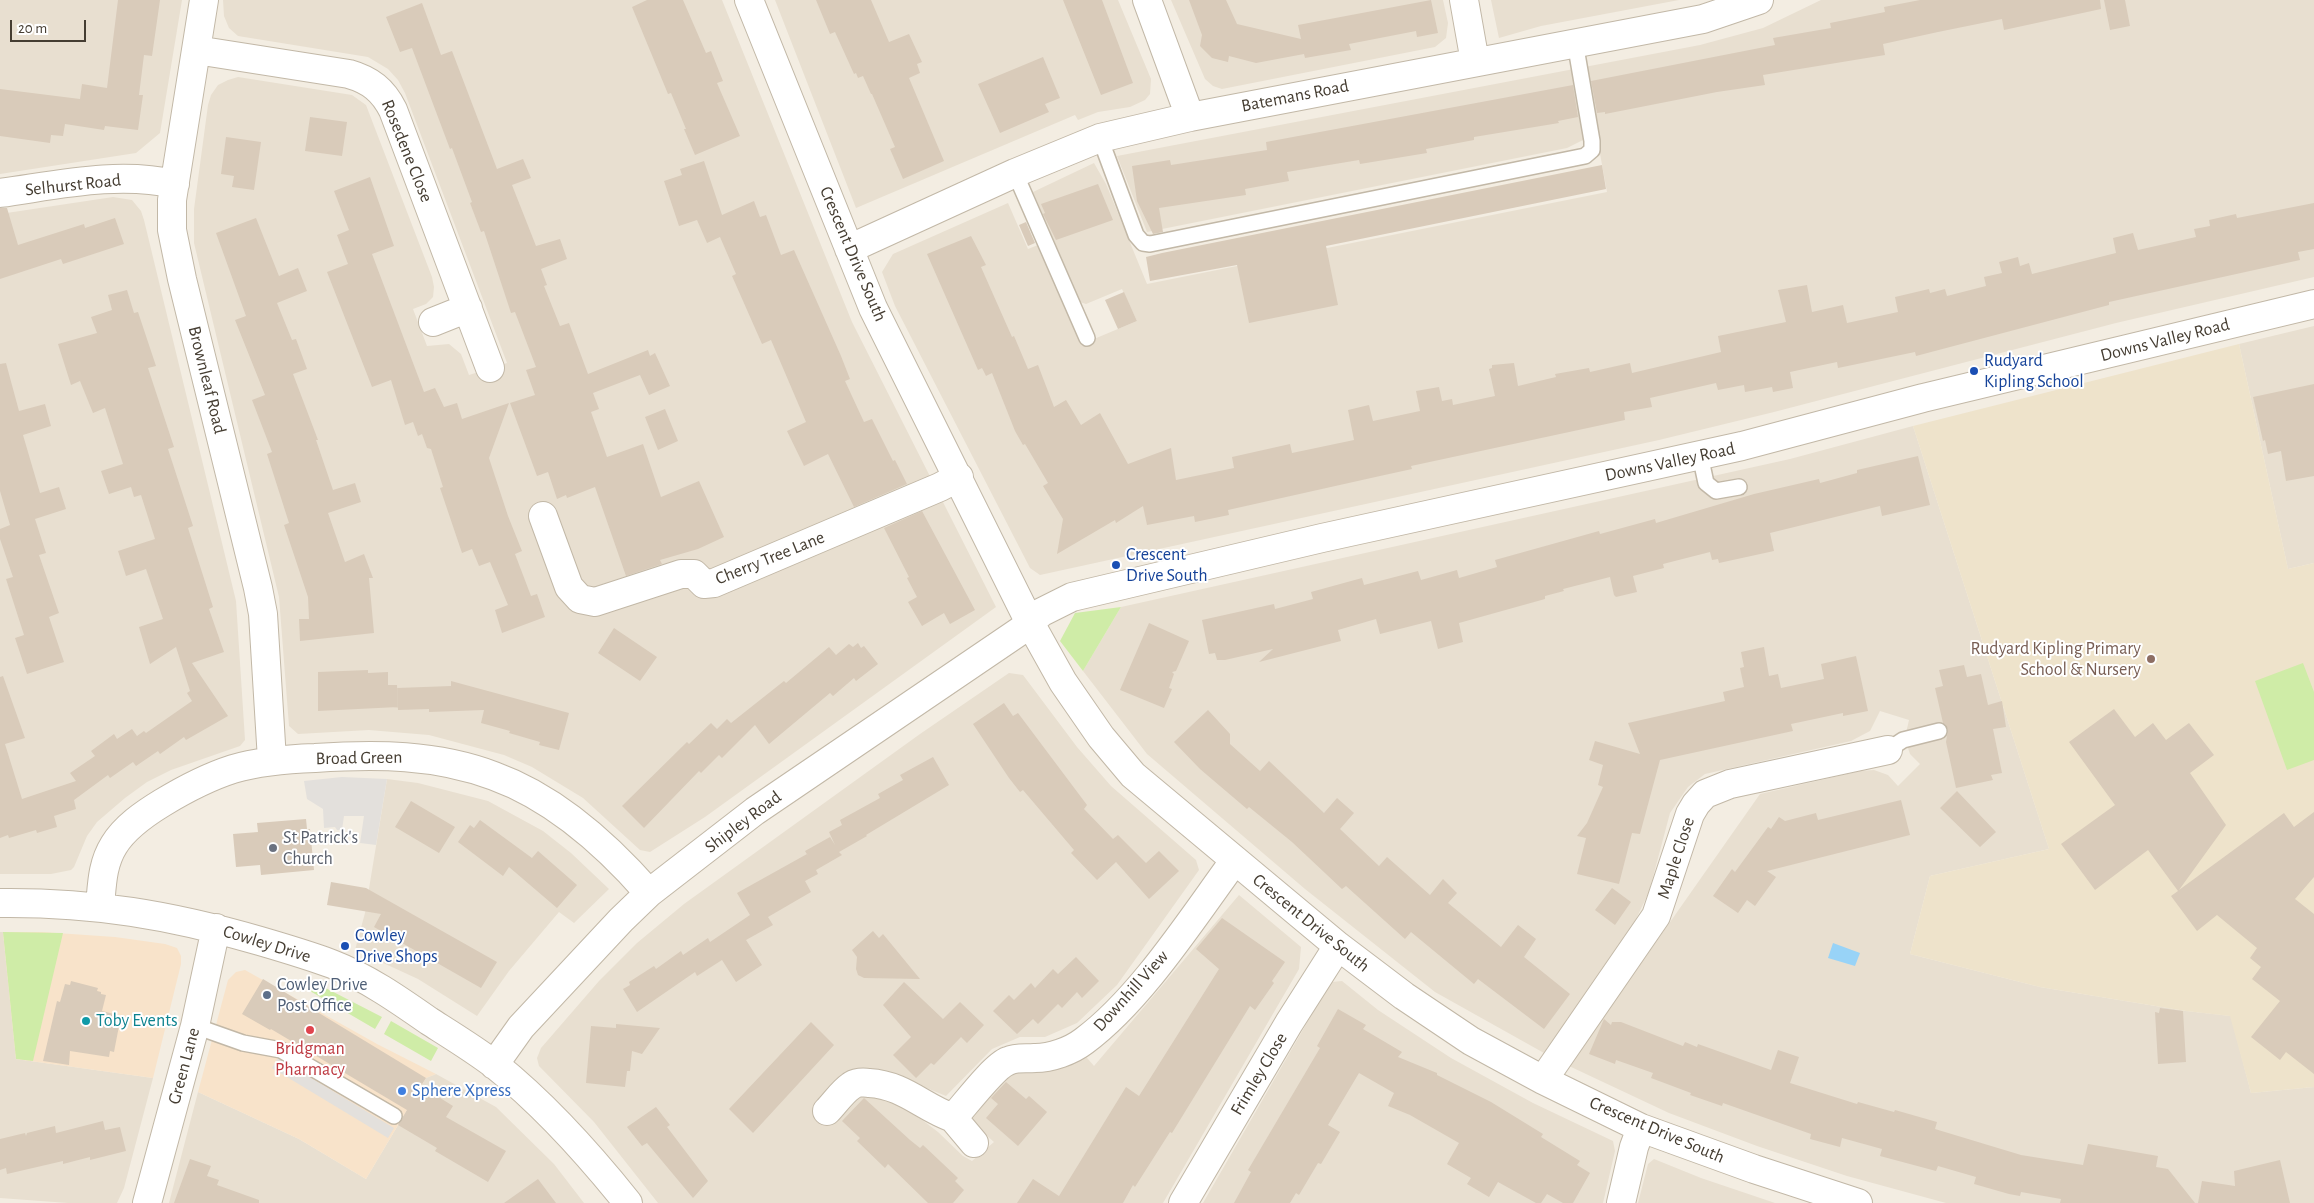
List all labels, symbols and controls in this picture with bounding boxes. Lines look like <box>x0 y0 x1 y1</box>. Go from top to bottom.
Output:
scale bar <box>12 10 89 42</box>
text: 20 m <box>18 21 47 36</box>
street label: Batemans Road <box>1239 75 1351 117</box>
street label: Rosedene Close <box>377 96 437 206</box>
street label: Selhurst Road <box>24 169 122 201</box>
street label: Crescent Drive South <box>815 183 891 325</box>
street label: Downs Valley Road <box>2098 314 2232 366</box>
street label: Brownleaf Road <box>183 324 231 436</box>
place label: Rudyard Kipling School <box>1984 350 2084 392</box>
marker: Rudyard Kipling School <box>1968 365 1980 377</box>
street label: Downs Valley Road <box>1603 438 1737 486</box>
street label: Cherry Tree Lane <box>712 526 828 590</box>
place label: Crescent Drive South <box>1126 544 1208 586</box>
marker: Crescent Drive South <box>1110 559 1122 571</box>
place label: Rudyard Kipling Primary School & Nursery <box>1971 638 2141 681</box>
marker: Rudyard Kipling Primary School & Nursery <box>2145 653 2157 665</box>
street label: Broad Green <box>315 746 403 770</box>
street label: Shipley Road <box>700 786 786 858</box>
street label: Maple Close <box>1653 814 1699 902</box>
place label: St Patrick's Church <box>283 827 358 870</box>
marker: St Patrick's Church <box>267 842 279 854</box>
street label: Crescent Drive South <box>1248 869 1374 977</box>
street label: Cowley Drive <box>221 920 313 968</box>
place label: Cowley Drive Shops <box>355 925 438 968</box>
marker: Cowley Drive Shops <box>339 940 351 952</box>
street label: Downhill View <box>1089 946 1173 1036</box>
place label: Cowley Drive Post Office <box>277 974 368 1016</box>
marker: Cowley Drive Post Office <box>261 989 273 1001</box>
place label: Toby Events <box>96 1010 178 1032</box>
marker: Toby Events <box>80 1015 92 1027</box>
marker: Bridgman Pharmacy <box>304 1024 316 1036</box>
street label: Green Lane <box>163 1025 205 1107</box>
street label: Frimley Close <box>1226 1029 1292 1119</box>
place label: Bridgman Pharmacy <box>275 1038 345 1080</box>
place label: Sphere Xpress <box>412 1080 511 1102</box>
marker: Sphere Xpress <box>396 1085 408 1097</box>
street label: Crescent Drive South <box>1586 1092 1728 1168</box>

